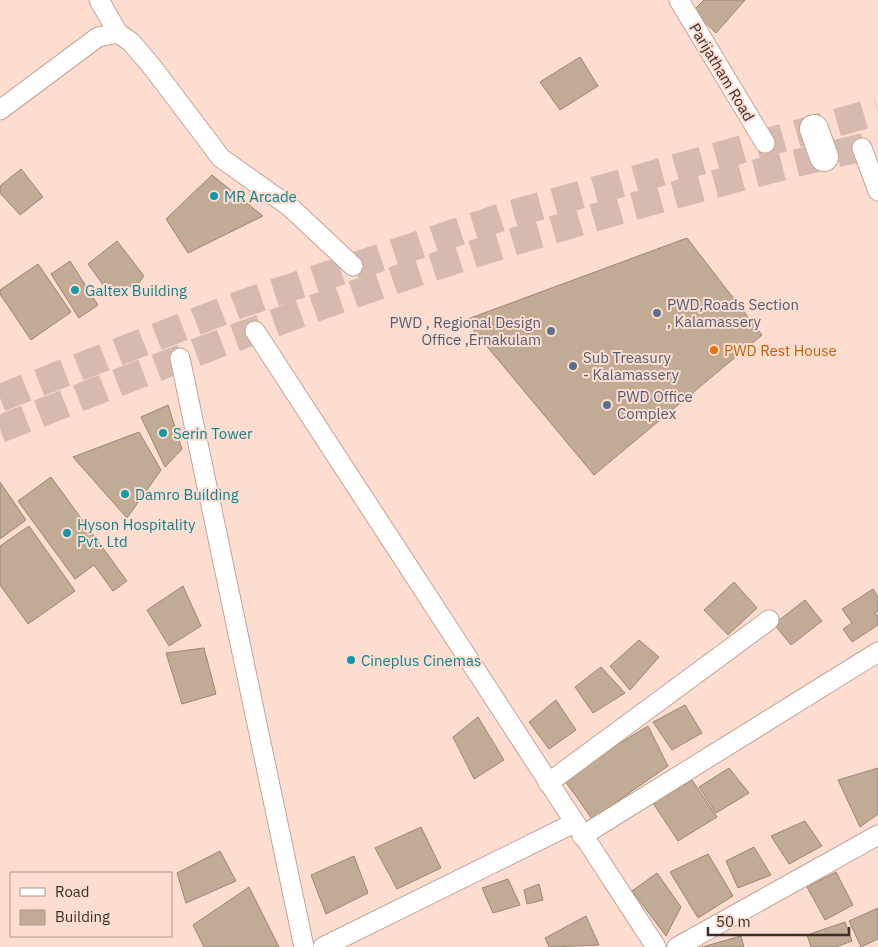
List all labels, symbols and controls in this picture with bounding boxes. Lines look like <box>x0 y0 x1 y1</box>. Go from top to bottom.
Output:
street label: Parijatham Road <box>685 20 759 124</box>
place label: MR Arcade <box>224 187 297 206</box>
marker: MR Arcade <box>208 190 220 202</box>
place label: Galtex Building <box>85 281 187 300</box>
marker: Galtex Building <box>69 284 81 296</box>
place label: PWD,Roads Section , Kalamassery <box>667 295 799 331</box>
marker: PWD,Roads Section , Kalamassery <box>651 307 663 319</box>
place label: PWD , Regional Design Office ,Ernakulam <box>390 313 541 349</box>
marker: PWD , Regional Design Office ,Ernakulam <box>545 325 557 337</box>
place label: PWD Rest House <box>724 341 837 360</box>
marker: PWD Rest House <box>708 344 720 356</box>
place label: Sub Treasury - Kalamassery <box>583 348 679 384</box>
marker: Sub Treasury - Kalamassery <box>567 360 579 372</box>
place label: PWD Office Complex <box>617 387 693 423</box>
marker: PWD Office Complex <box>601 399 613 411</box>
place label: Serin Tower <box>173 424 253 443</box>
marker: Serin Tower <box>157 427 169 439</box>
place label: Damro Building <box>135 485 239 504</box>
marker: Damro Building <box>119 488 131 500</box>
place label: Hyson Hospitality Pvt. Ltd <box>77 515 196 551</box>
marker: Hyson Hospitality Pvt. Ltd <box>61 527 73 539</box>
place label: Cineplus Cinemas <box>361 651 481 670</box>
marker: Cineplus Cinemas <box>345 654 357 666</box>
legend <box>10 872 172 937</box>
text: Road <box>55 882 90 901</box>
scale bar <box>708 904 849 936</box>
text: Building <box>55 907 110 926</box>
text: 50 m <box>716 912 751 931</box>

